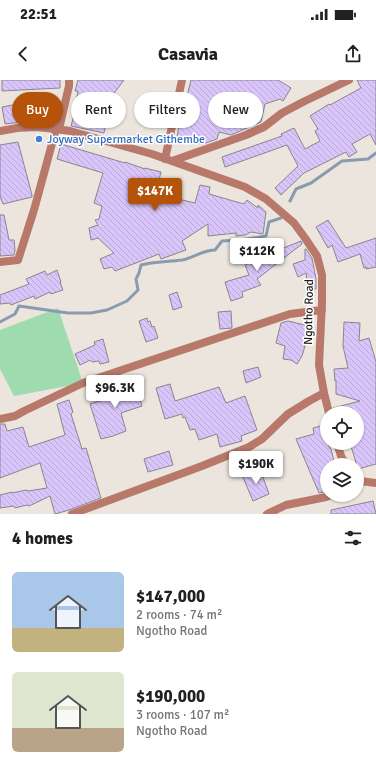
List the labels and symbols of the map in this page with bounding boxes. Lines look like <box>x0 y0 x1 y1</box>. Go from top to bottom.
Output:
place label: Joyway Supermarket Githembe <box>47 132 205 147</box>
marker: Joyway Supermarket Githembe <box>34 134 44 144</box>
pin: $147K <box>127 178 183 212</box>
pin: $112K <box>229 238 285 272</box>
street label: Ngotho Road <box>301 279 317 345</box>
pin: $96.3K <box>82 375 148 409</box>
pin: $190K <box>228 451 284 485</box>

